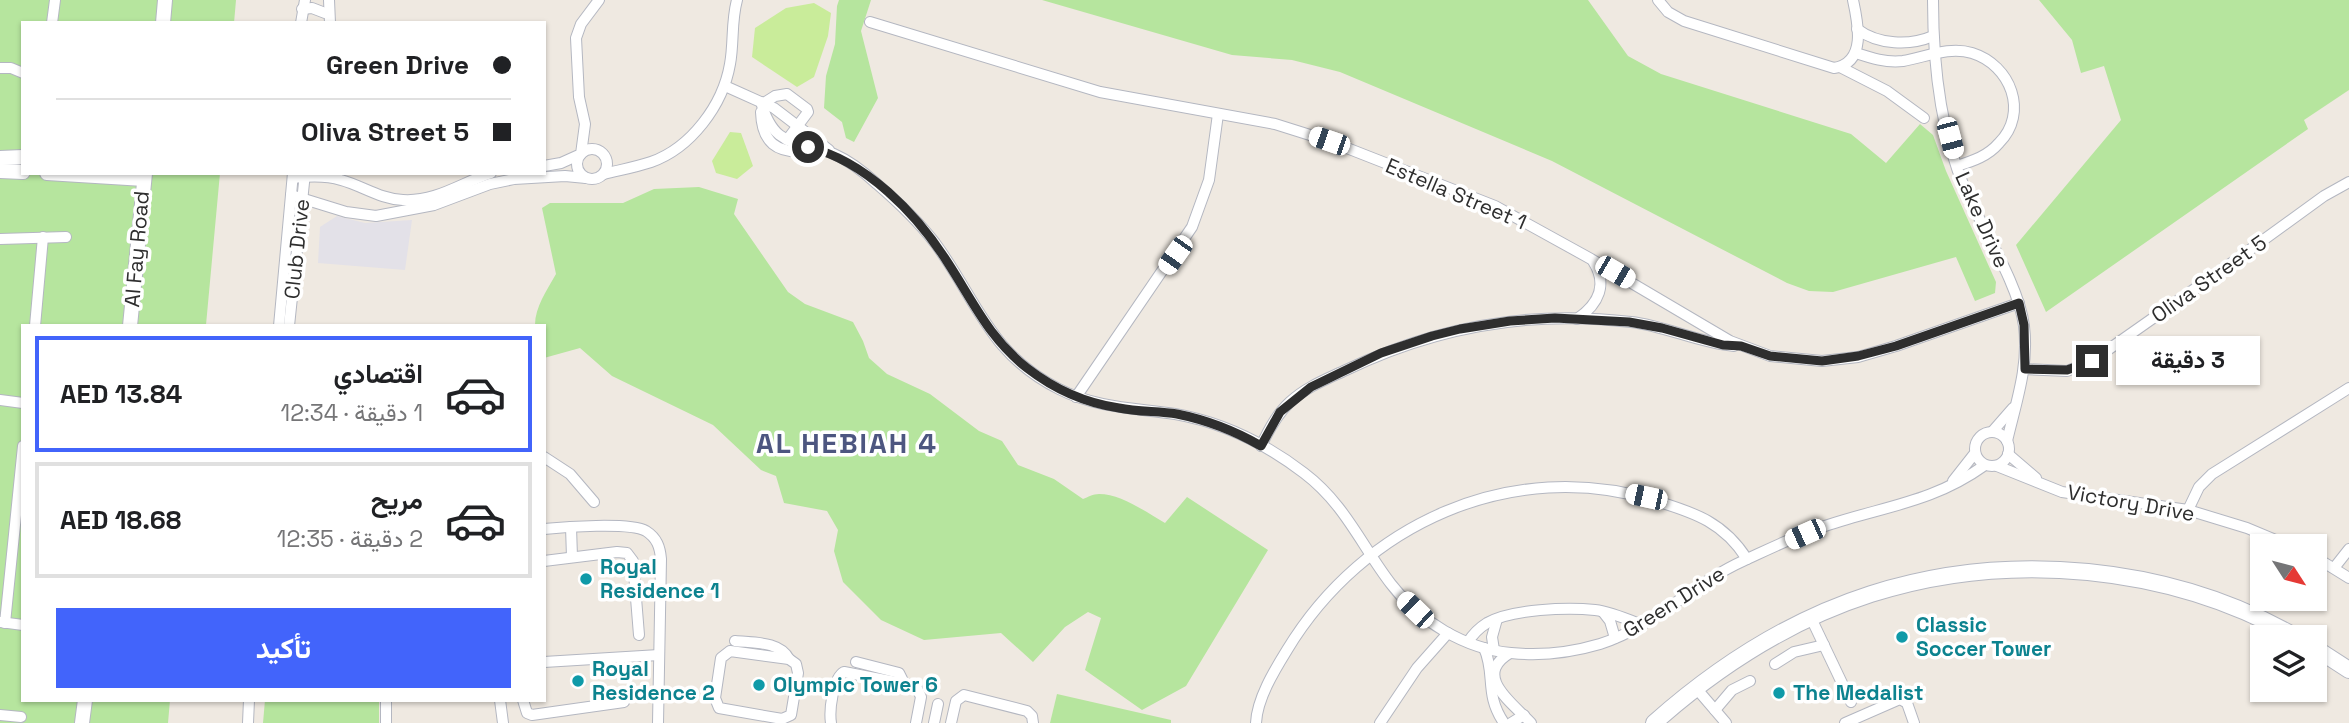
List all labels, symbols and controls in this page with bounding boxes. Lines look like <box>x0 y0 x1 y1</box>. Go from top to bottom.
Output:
text: Green Drive <box>326 48 469 82</box>
text: Oliva Street 5 <box>301 115 469 149</box>
car <box>1935 115 1966 161</box>
car <box>1306 124 1353 158</box>
route start <box>792 131 824 163</box>
street label: Estella Street 1 <box>1382 152 1531 235</box>
street label: Lake Drive <box>1949 168 2016 272</box>
street label: Al Fay Road <box>118 190 155 308</box>
street label: Club Drive <box>278 197 315 300</box>
street label: Oliva Street 5 <box>2146 229 2272 328</box>
car <box>1155 232 1196 278</box>
car <box>1592 252 1639 292</box>
callout: 3 دقيقة <box>2116 336 2260 386</box>
route end <box>2076 345 2108 377</box>
text: 3 دقيقة <box>2151 345 2225 375</box>
text: اقتصادي <box>334 357 423 391</box>
icon: car <box>444 363 507 426</box>
text: AED 13.84 <box>60 377 182 411</box>
text: 1 دقيقة · 12:34 <box>281 398 423 428</box>
district label: AL HEBIAH 4 <box>756 425 938 461</box>
street label: Victory Drive <box>2065 478 2197 527</box>
car <box>1624 482 1669 512</box>
text: مريح <box>371 483 423 517</box>
icon: car <box>444 489 507 552</box>
text: AED 18.68 <box>60 503 181 537</box>
car <box>1782 516 1829 552</box>
text: 2 دقيقة · 12:35 <box>277 524 423 554</box>
north arrow <box>2250 534 2328 611</box>
map controls <box>2250 534 2327 702</box>
place label: Royal Residence 1 <box>600 553 720 604</box>
street label: Green Drive <box>1618 560 1730 643</box>
marker: Royal Residence 1 <box>578 571 594 587</box>
car <box>1393 588 1438 632</box>
button: تأكيد <box>56 608 511 688</box>
place label: Classic Soccer Tower <box>1916 611 2051 662</box>
button: layers <box>2250 625 2327 702</box>
marker: Classic Soccer Tower <box>1894 629 1910 645</box>
place label: Royal Residence 2 <box>592 655 715 706</box>
place label: Olympic Tower 6 <box>773 671 938 698</box>
marker: Royal Residence 2 <box>570 673 586 689</box>
marker: Olympic Tower 6 <box>751 677 767 693</box>
place label: The Medalist <box>1793 679 1923 706</box>
marker: The Medalist <box>1771 685 1787 701</box>

